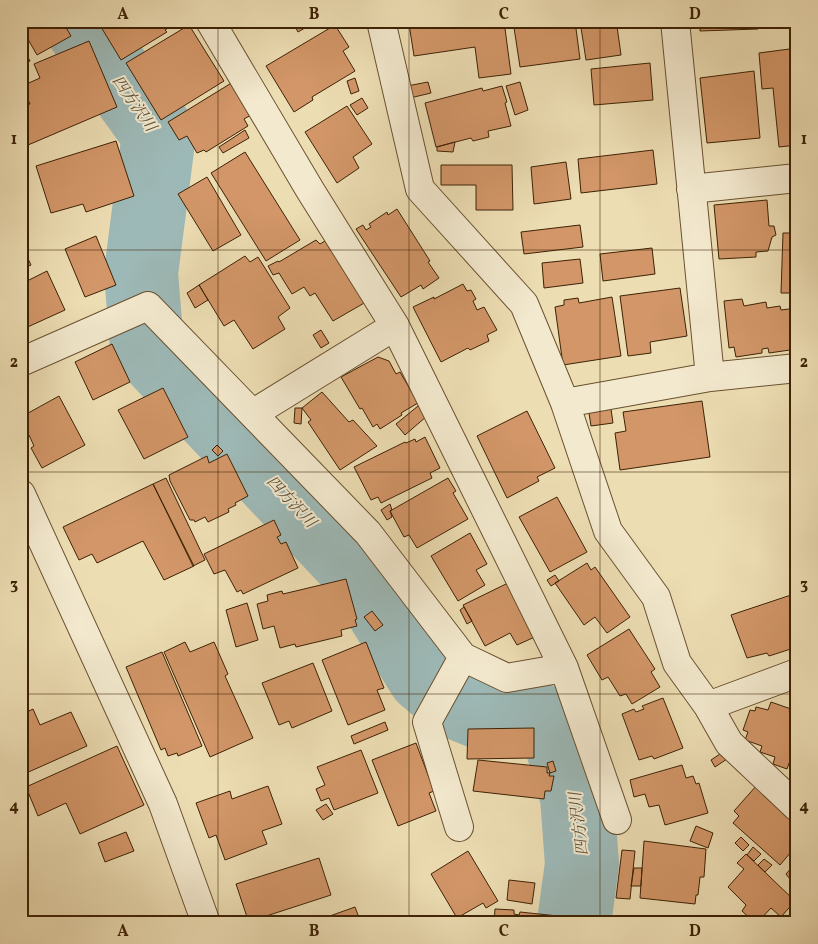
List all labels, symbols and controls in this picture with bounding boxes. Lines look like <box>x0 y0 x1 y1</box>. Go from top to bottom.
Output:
text: A <box>117 4 129 26</box>
text: B <box>309 4 320 26</box>
text: C <box>499 4 509 26</box>
text: D <box>689 4 701 26</box>
water label: 四方沢川 <box>106 72 162 138</box>
text: 1 <box>11 129 17 151</box>
text: 1 <box>801 129 807 151</box>
text: 2 <box>10 352 18 374</box>
text: 2 <box>800 352 808 374</box>
water label: 四方沢川 <box>261 471 322 535</box>
text: 3 <box>10 574 18 596</box>
text: 3 <box>800 574 808 596</box>
water label: 四方沢川 <box>565 789 595 857</box>
text: 4 <box>9 796 19 818</box>
text: 4 <box>799 796 809 818</box>
text: A <box>117 921 129 943</box>
text: B <box>309 921 320 943</box>
text: C <box>499 921 509 943</box>
text: D <box>689 921 701 943</box>

